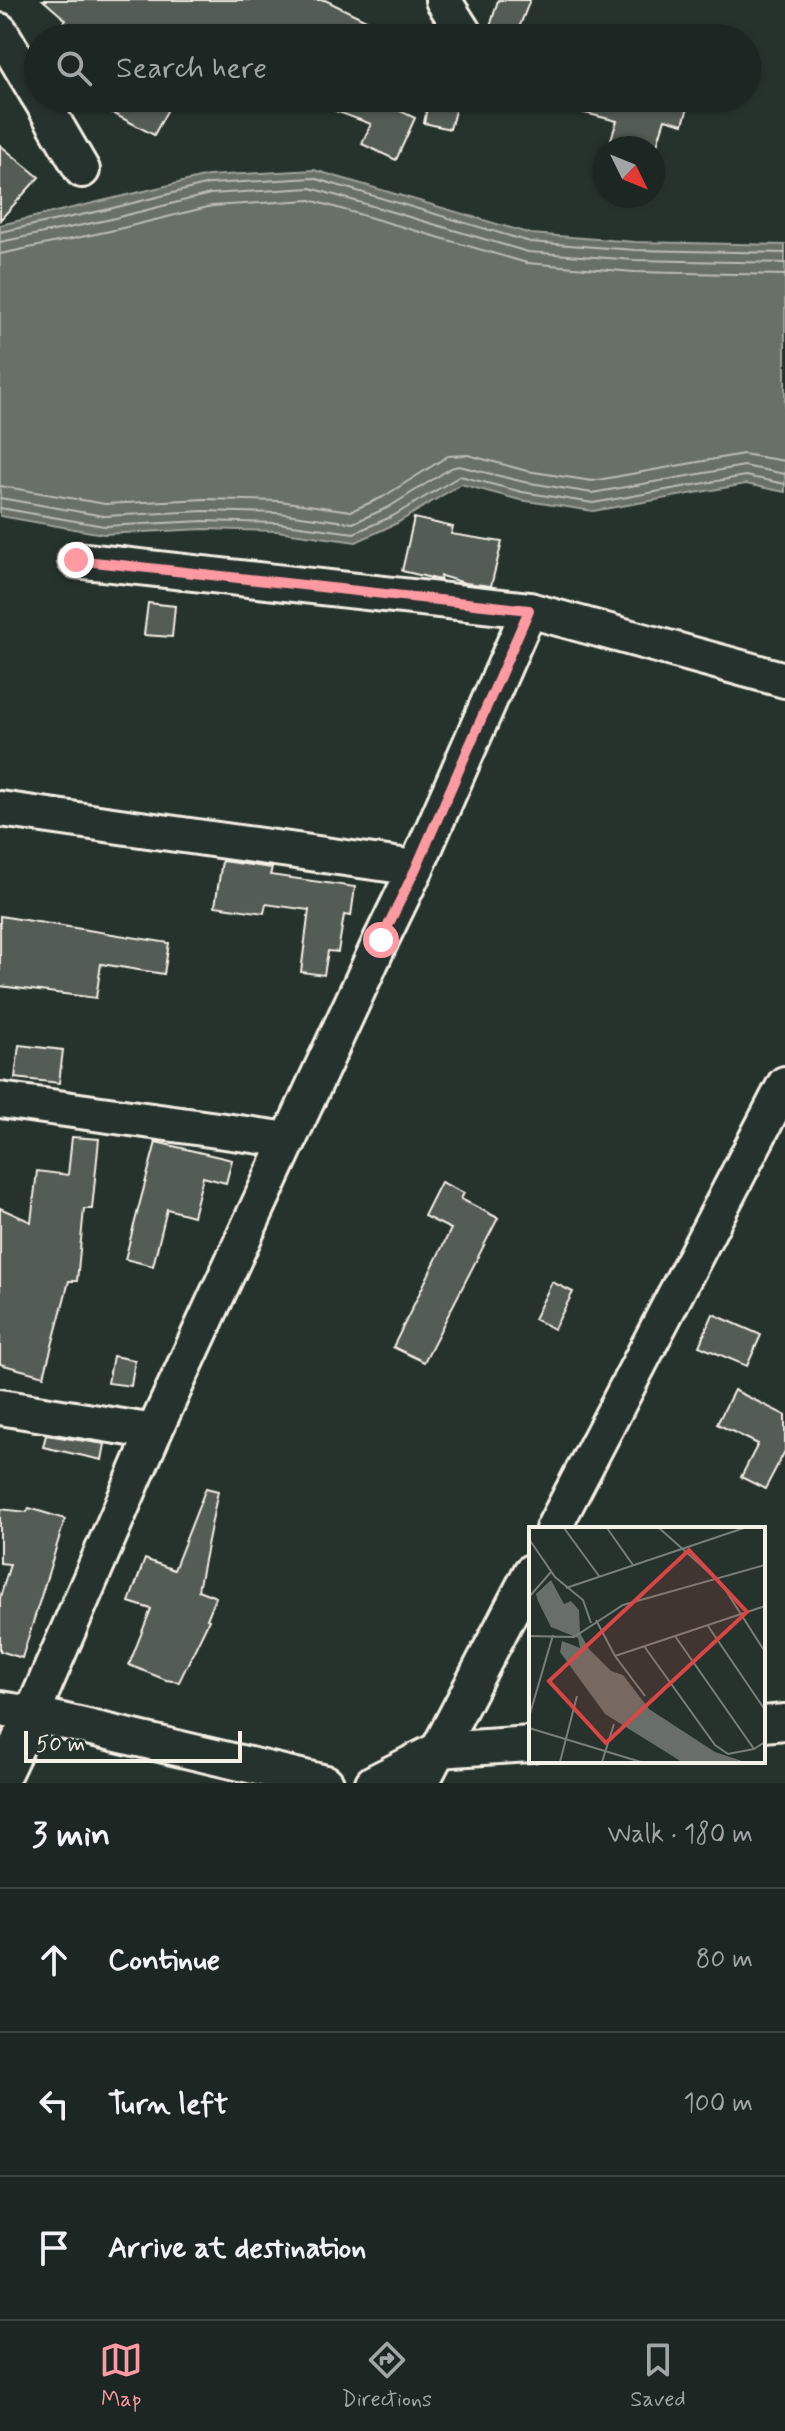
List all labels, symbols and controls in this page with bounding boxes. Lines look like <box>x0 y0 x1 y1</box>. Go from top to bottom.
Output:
search box <box>24 24 761 112</box>
icon: search <box>52 46 96 90</box>
text: Search here <box>116 49 267 88</box>
north arrow <box>593 136 665 208</box>
route end <box>58 542 94 578</box>
route start <box>363 922 399 958</box>
inset map <box>529 1527 765 1763</box>
scale bar <box>24 1727 242 1763</box>
text: 50 m <box>36 1731 85 1759</box>
text: 3 min <box>32 1813 110 1858</box>
text: Walk · 180 m <box>608 1818 753 1852</box>
icon: ahead <box>32 1938 76 1982</box>
text: Continue <box>108 1941 220 1980</box>
text: 80 m <box>696 1943 753 1977</box>
icon: left <box>32 2082 76 2126</box>
text: Turn left <box>108 2085 228 2124</box>
text: 100 m <box>683 2087 753 2121</box>
icon: arrive <box>32 2226 76 2270</box>
text: Arrive at destination <box>108 2229 366 2268</box>
tab: Map <box>99 2338 143 2414</box>
tab: Directions <box>341 2338 432 2414</box>
tab: Saved <box>630 2338 686 2414</box>

